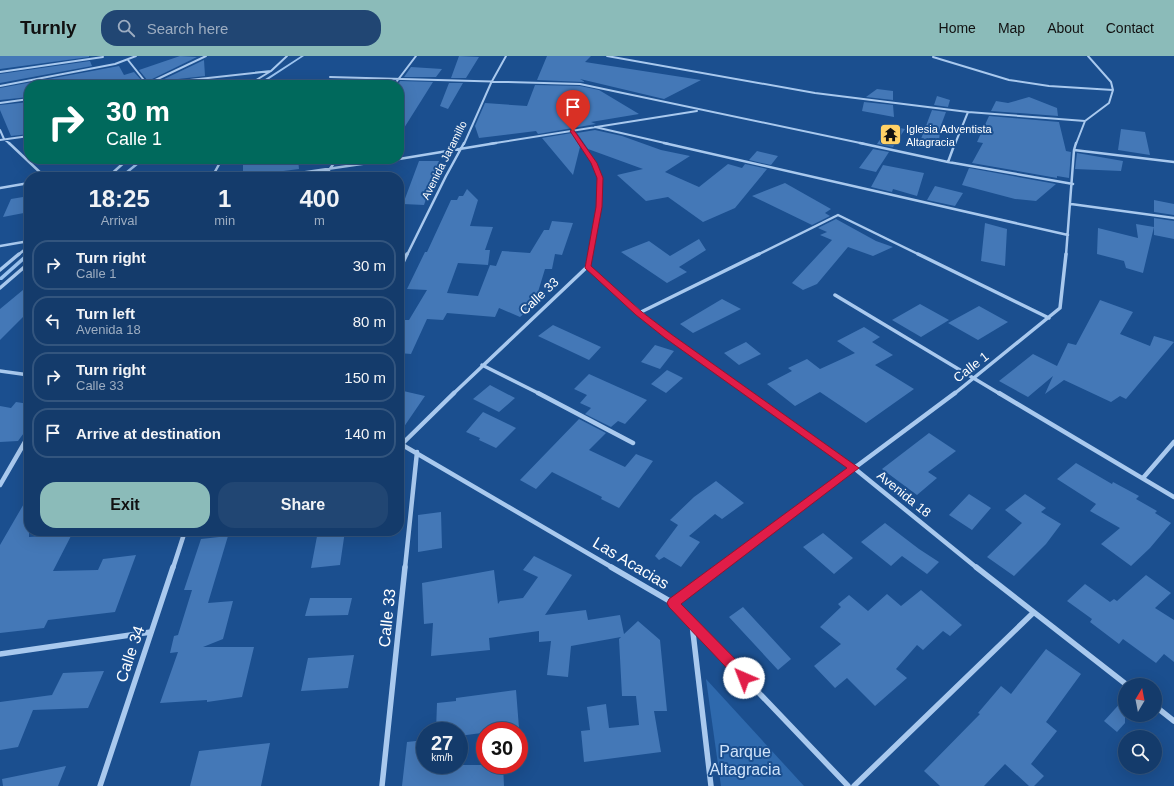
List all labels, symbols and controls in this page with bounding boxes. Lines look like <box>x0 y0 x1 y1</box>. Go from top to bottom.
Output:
search box <box>101 10 381 46</box>
text: Turnly <box>20 17 77 38</box>
icon: search <box>115 17 137 39</box>
text: Search here <box>147 20 228 37</box>
text: Home <box>939 20 976 36</box>
text: Map <box>998 20 1025 36</box>
text: About <box>1047 20 1084 36</box>
text: Contact <box>1106 20 1154 36</box>
pin <box>556 90 590 131</box>
icon: right <box>40 96 92 148</box>
text: 30 m <box>106 96 170 127</box>
icon: arrive <box>562 96 584 118</box>
street label: Avenida Jaramillo <box>419 119 469 201</box>
temple icon: Iglesia Adventista Altagracia <box>877 122 903 148</box>
place label: Iglesia Adventista Altagracia <box>906 123 992 148</box>
text: Calle 1 <box>106 129 162 149</box>
text: 18:25 <box>88 185 150 212</box>
text: 1 <box>218 185 231 212</box>
text: 400 <box>300 185 340 212</box>
text: Arrival <box>101 213 138 228</box>
text: min <box>214 213 235 228</box>
text: m <box>314 213 325 228</box>
text: Turn right <box>76 249 146 266</box>
icon: right <box>42 254 64 276</box>
text: 30 m <box>353 257 386 274</box>
text: Calle 1 <box>76 266 116 281</box>
street label: Calle 33 <box>516 274 562 318</box>
text: Turn left <box>76 305 135 322</box>
icon: left <box>42 310 64 332</box>
text: 80 m <box>353 313 386 330</box>
text: Avenida 18 <box>76 322 141 337</box>
street label: Calle 1 <box>950 349 992 385</box>
text: Turn right <box>76 361 146 378</box>
icon: right <box>42 366 64 388</box>
text: 150 m <box>344 369 386 386</box>
text: Calle 33 <box>76 378 124 393</box>
icon: arrive <box>42 422 64 444</box>
text: Arrive at destination <box>76 425 221 442</box>
text: 140 m <box>344 425 386 442</box>
street label: Avenida 18 <box>874 468 934 520</box>
button: Exit <box>40 482 210 528</box>
button: Share <box>218 482 388 528</box>
street label: Las Acacias <box>590 534 672 592</box>
street label: Calle 33 <box>375 588 399 648</box>
street label: Calle 34 <box>112 623 148 685</box>
position arrow <box>723 657 765 699</box>
north arrow <box>1118 678 1162 722</box>
map controls <box>1118 678 1162 774</box>
speed limit sign: 30 <box>476 722 528 774</box>
button: search <box>1118 730 1162 774</box>
text: 27 <box>431 732 453 754</box>
park label: Parque Altagracia <box>709 743 781 778</box>
text: km/h <box>431 752 453 763</box>

